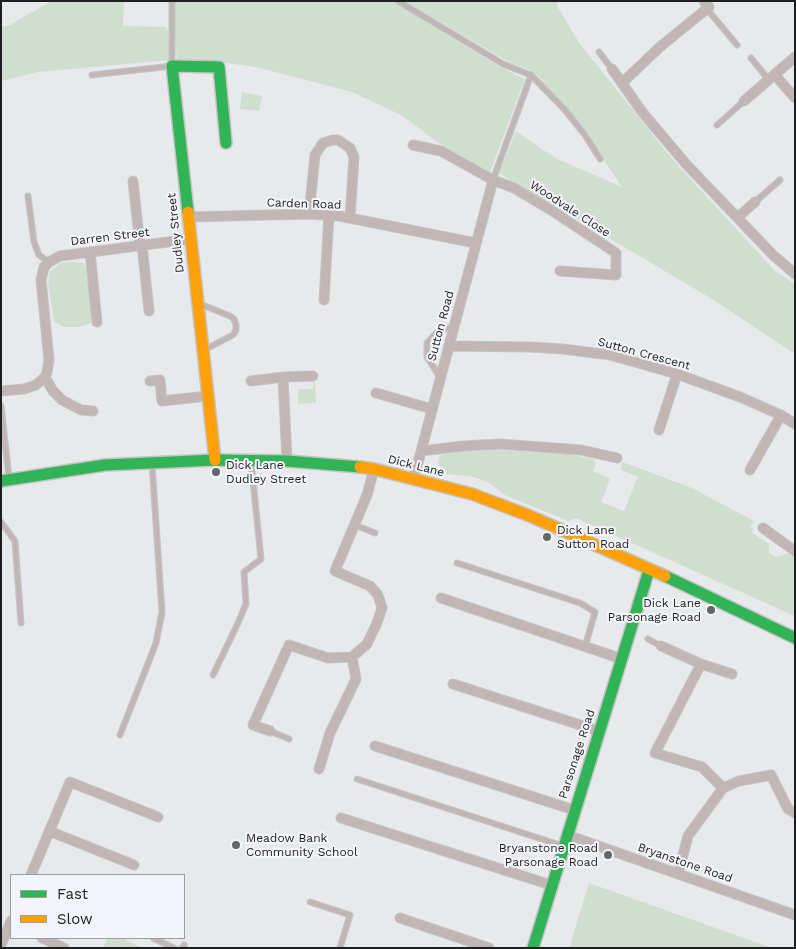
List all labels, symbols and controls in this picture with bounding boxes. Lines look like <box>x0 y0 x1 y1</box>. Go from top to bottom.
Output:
street label: Woodvale Close <box>527 178 613 240</box>
street label: Dudley Street <box>165 192 187 274</box>
street label: Carden Road <box>266 195 342 213</box>
street label: Darren Street <box>70 225 150 249</box>
street label: Sutton Road <box>425 289 457 363</box>
street label: Sutton Crescent <box>596 335 692 373</box>
street label: Dick Lane <box>386 452 446 480</box>
place label: Dick Lane Dudley Street <box>226 458 306 486</box>
marker: Dick Lane Dudley Street <box>210 466 222 478</box>
place label: Dick Lane Sutton Road <box>557 523 629 551</box>
marker: Dick Lane Sutton Road <box>541 531 553 543</box>
place label: Dick Lane Parsonage Road <box>608 596 701 624</box>
marker: Dick Lane Parsonage Road <box>705 604 717 616</box>
street label: Parsonage Road <box>556 707 598 801</box>
place label: Meadow Bank Community School <box>246 831 358 859</box>
marker: Meadow Bank Community School <box>230 839 242 851</box>
street label: Bryanstone Road <box>636 840 734 886</box>
place label: Bryanstone Road Parsonage Road <box>499 841 598 869</box>
marker: Bryanstone Road Parsonage Road <box>602 849 614 861</box>
legend <box>10 874 185 939</box>
text: Fast <box>57 885 88 903</box>
text: Slow <box>57 910 93 928</box>

